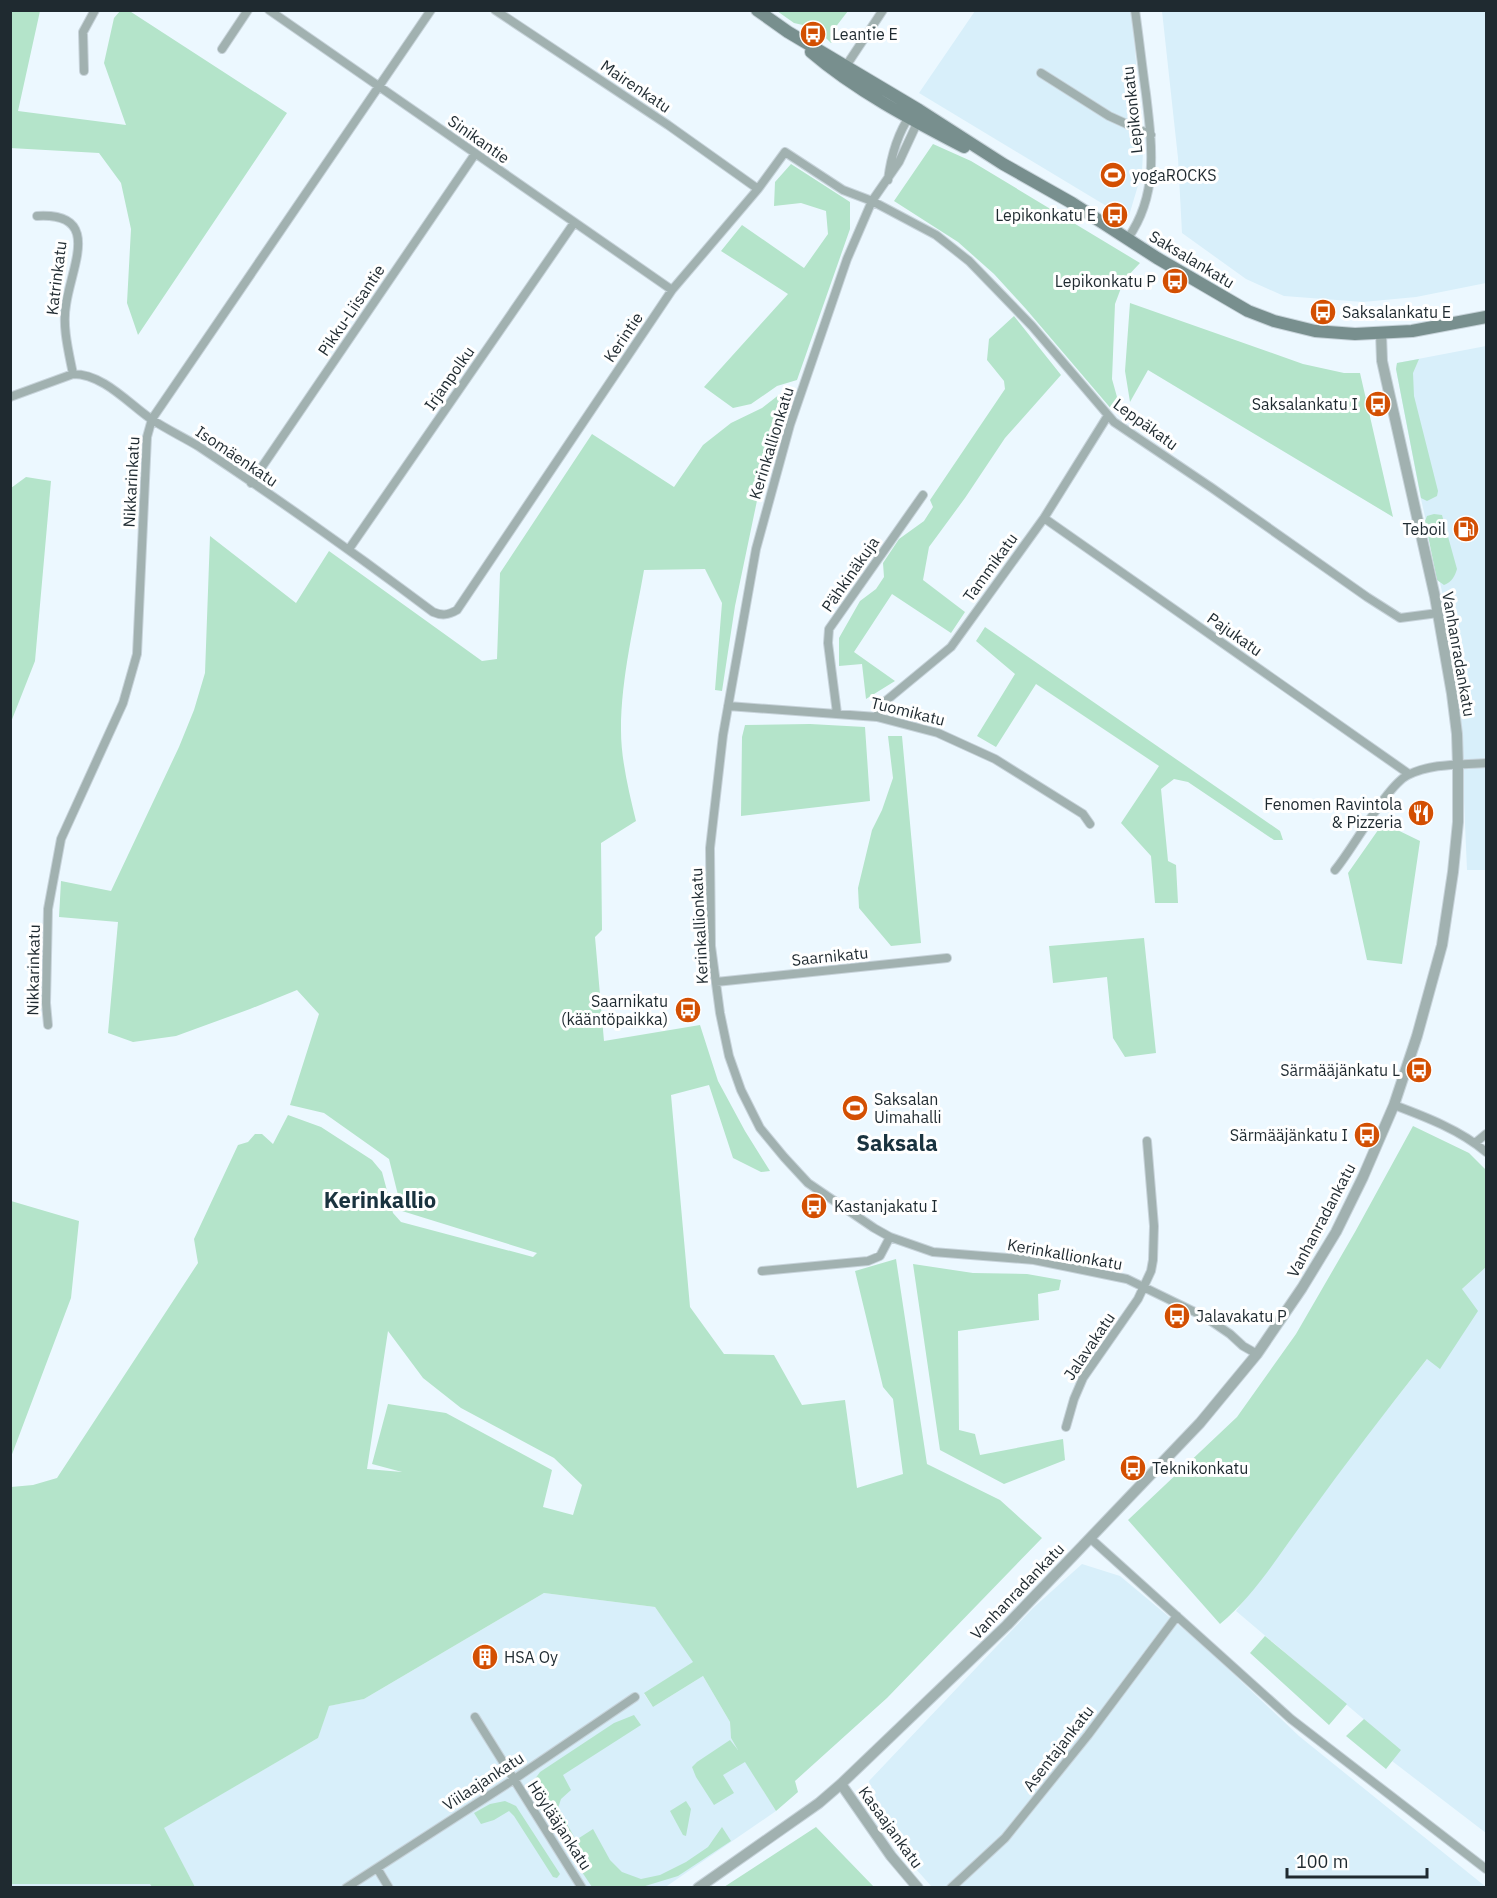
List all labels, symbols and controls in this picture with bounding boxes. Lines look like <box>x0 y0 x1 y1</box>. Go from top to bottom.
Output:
bus stop icon: Leantie E <box>798 19 828 49</box>
place label: Leantie E <box>832 24 898 44</box>
street label: Mairenkatu <box>597 55 675 117</box>
street label: Lepikonkatu <box>1117 65 1147 155</box>
street label: Sinikantie <box>444 111 514 168</box>
sports icon: yogaROCKS <box>1098 160 1128 190</box>
place label: yogaROCKS <box>1132 165 1217 185</box>
bus stop icon: Lepikonkatu E <box>1100 200 1130 230</box>
place label: Lepikonkatu E <box>995 205 1096 225</box>
street label: Saksalankatu <box>1146 226 1238 292</box>
street label: Katrinkatu <box>42 240 70 316</box>
street label: Pikku-Liisantie <box>313 260 389 359</box>
bus stop icon: Lepikonkatu P <box>1160 266 1190 296</box>
place label: Lepikonkatu P <box>1055 271 1156 291</box>
bus stop icon: Saksalankatu E <box>1308 297 1338 327</box>
place label: Saksalankatu E <box>1342 302 1451 322</box>
street label: Kerintie <box>599 308 647 366</box>
street label: Irjanpolku <box>420 342 478 414</box>
street label: Kerinkallionkatu <box>744 384 798 502</box>
bus stop icon: Saksalankatu I <box>1363 389 1393 419</box>
street label: Leppäkatu <box>1110 394 1182 454</box>
place label: Saksalankatu I <box>1252 394 1358 414</box>
street label: Isomäenkatu <box>192 421 282 491</box>
street label: Nikkarinkatu <box>119 436 143 528</box>
fuel station icon: Teboil <box>1451 514 1481 544</box>
place label: Teboil <box>1403 519 1446 539</box>
street label: Tammikatu <box>958 529 1022 605</box>
street label: Pähkinäkuja <box>817 532 883 615</box>
street label: Vanhanradankatu <box>1438 590 1480 718</box>
street label: Pajukatu <box>1204 608 1266 660</box>
street label: Tuomikatu <box>869 692 947 730</box>
place label: Fenomen Ravintola & Pizzeria <box>1264 794 1402 832</box>
restaurant icon: Fenomen Ravintola & Pizzeria <box>1406 798 1436 828</box>
street label: Kerinkallionkatu <box>686 867 712 985</box>
street label: Nikkarinkatu <box>22 924 44 1016</box>
street label: Saarnikatu <box>791 942 869 970</box>
place label: Saarnikatu (kääntöpaikka) <box>561 991 668 1029</box>
bus stop icon: Saarnikatu (kääntöpaikka) <box>673 995 703 1025</box>
bus stop icon: Särmääjänkatu L <box>1404 1055 1434 1085</box>
place label: Särmääjänkatu L <box>1280 1060 1400 1080</box>
place label: Saksalan Uimahalli <box>874 1089 942 1127</box>
sports icon: Saksalan Uimahalli <box>840 1093 870 1123</box>
bus stop icon: Särmääjänkatu I <box>1352 1120 1382 1150</box>
place label: Särmääjänkatu I <box>1230 1125 1348 1145</box>
district label: Saksala <box>856 1128 938 1157</box>
street label: Vanhanradankatu <box>1282 1159 1360 1281</box>
district label: Kerinkallio <box>324 1185 436 1214</box>
bus stop icon: Kastanjakatu I <box>799 1191 829 1221</box>
place label: Kastanjakatu I <box>834 1196 938 1216</box>
street label: Kerinkallionkatu <box>1006 1234 1124 1274</box>
bus stop icon: Jalavakatu P <box>1162 1301 1192 1331</box>
place label: Jalavakatu P <box>1196 1306 1287 1326</box>
street label: Jalavakatu <box>1059 1308 1119 1384</box>
bus stop icon: Teknikonkatu <box>1118 1453 1148 1483</box>
place label: Teknikonkatu <box>1152 1458 1248 1478</box>
street label: Vanhanradankatu <box>966 1539 1068 1643</box>
building icon: HSA Oy <box>470 1642 500 1672</box>
place label: HSA Oy <box>504 1647 558 1667</box>
street label: Asentajankatu <box>1018 1701 1098 1795</box>
street label: Viilaajankatu <box>439 1747 527 1815</box>
street label: Höylääjankatu <box>524 1776 596 1874</box>
street label: Kasaajankatu <box>855 1782 927 1872</box>
scale bar <box>1287 1841 1426 1879</box>
text: 100 m <box>1296 1850 1348 1873</box>

